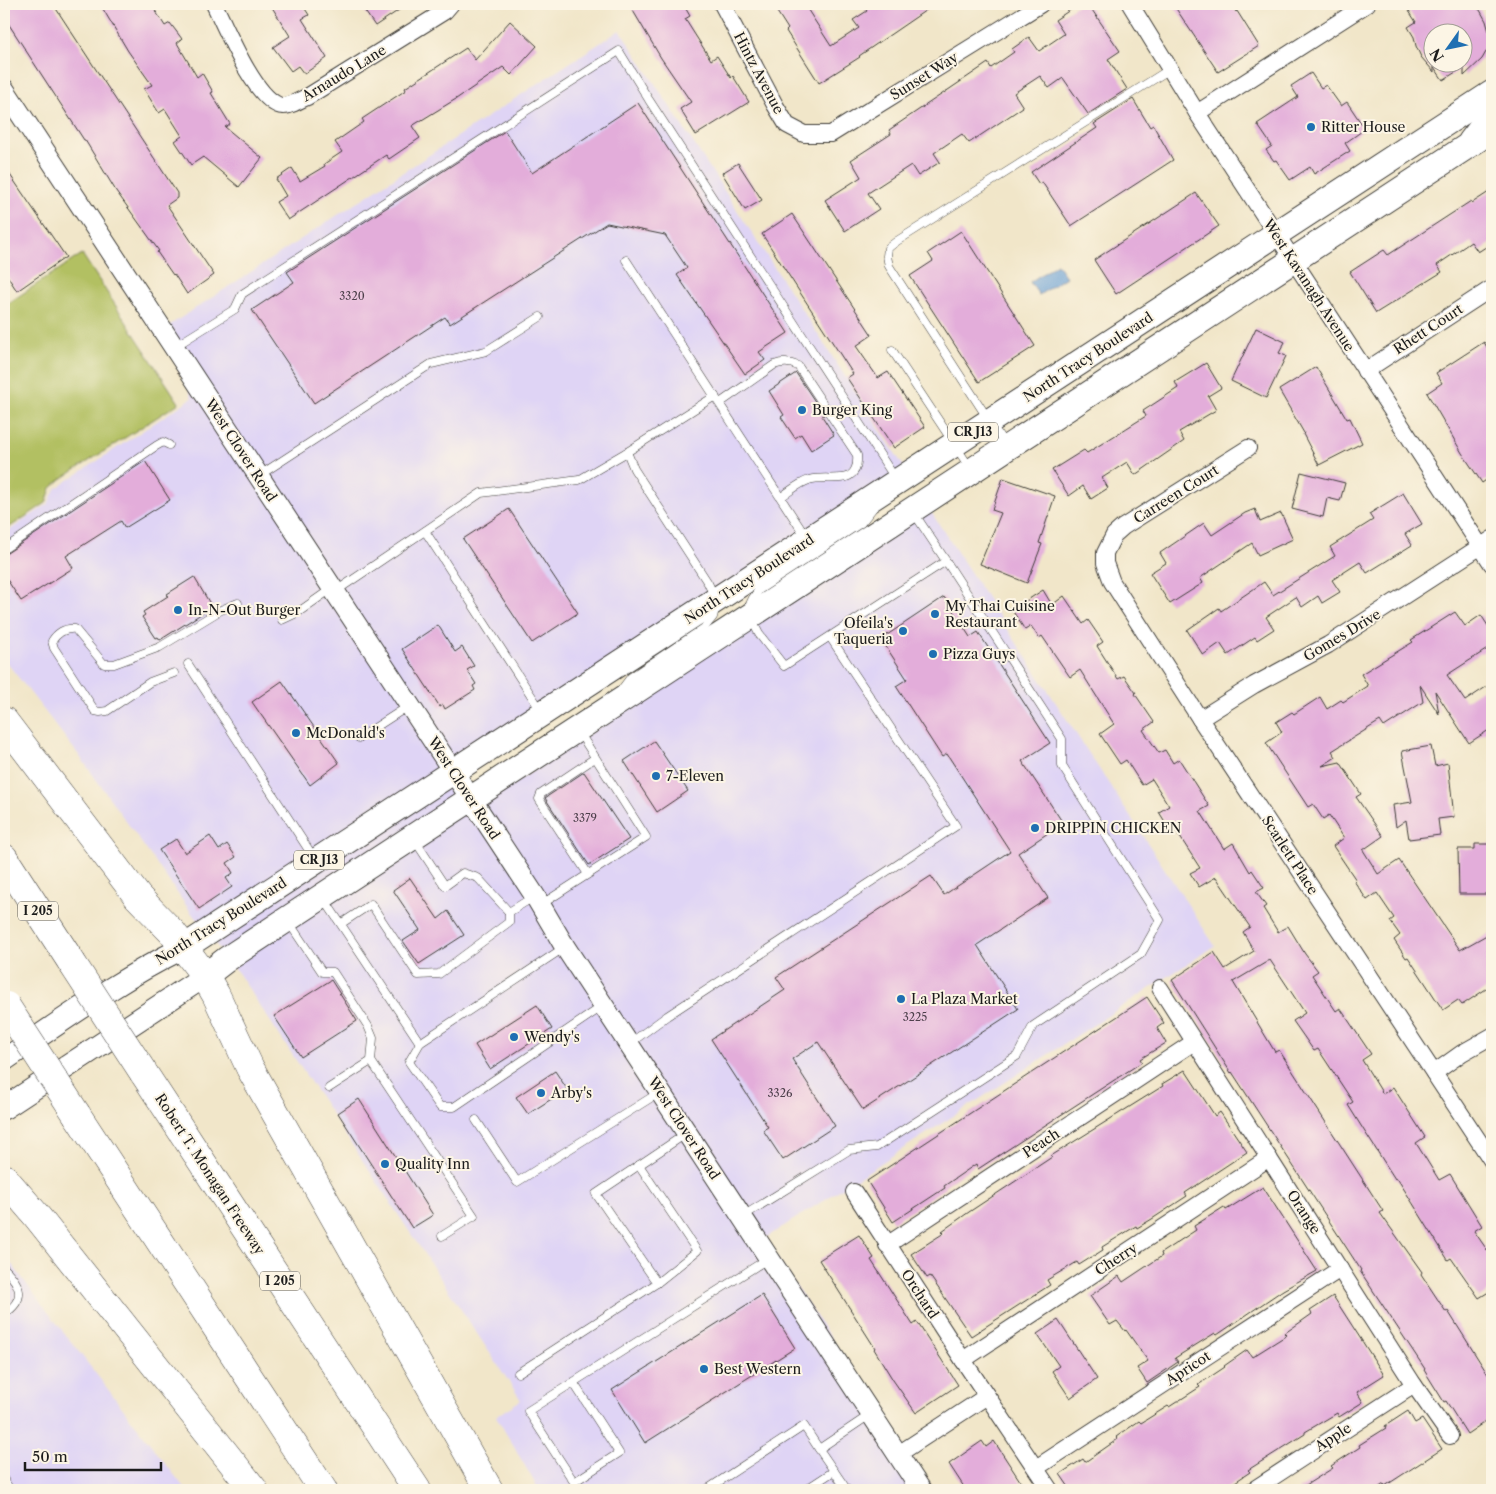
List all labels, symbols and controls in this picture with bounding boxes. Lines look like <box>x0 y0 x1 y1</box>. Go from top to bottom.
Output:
north arrow <box>1424 22 1474 72</box>
street label: Hintz Avenue <box>730 29 788 117</box>
street label: Arnaudo Lane <box>298 41 390 106</box>
text: N <box>1426 45 1448 65</box>
street label: Sunset Way <box>887 48 961 104</box>
place label: Ritter House <box>1321 118 1406 136</box>
marker: Ritter House <box>1305 121 1317 133</box>
street label: West Kavanagh Avenue <box>1259 215 1359 355</box>
house number: 3320 <box>339 289 365 303</box>
street label: Rhett Court <box>1390 300 1466 358</box>
street label: North Tracy Boulevard <box>1020 308 1157 406</box>
street label: West Clover Road <box>201 394 281 505</box>
place label: Burger King <box>812 401 893 419</box>
marker: Burger King <box>796 404 808 416</box>
road number: CR J13 <box>948 422 998 442</box>
street label: Carreen Court <box>1130 461 1222 527</box>
street label: North Tracy Boulevard <box>681 530 818 628</box>
place label: My Thai Cuisine Restaurant <box>945 597 1055 631</box>
place label: In-N-Out Burger <box>188 601 301 619</box>
marker: In-N-Out Burger <box>172 604 184 616</box>
street label: Gomes Drive <box>1300 605 1384 665</box>
marker: My Thai Cuisine Restaurant <box>929 608 941 620</box>
place label: Ofeila's Taqueria <box>834 614 894 648</box>
marker: Ofeila's Taqueria <box>897 625 909 637</box>
place label: Pizza Guys <box>943 645 1015 663</box>
marker: Pizza Guys <box>927 648 939 660</box>
place label: McDonald's <box>306 724 385 742</box>
marker: McDonald's <box>290 727 302 739</box>
street label: West Clover Road <box>424 732 504 843</box>
place label: 7-Eleven <box>666 767 724 785</box>
marker: 7-Eleven <box>650 770 662 782</box>
house number: 3379 <box>573 811 597 825</box>
street label: Scarlett Place <box>1258 812 1322 898</box>
place label: DRIPPIN CHICKEN <box>1045 819 1182 837</box>
marker: DRIPPIN CHICKEN <box>1029 822 1041 834</box>
road number: CR J13 <box>294 850 344 870</box>
street label: North Tracy Boulevard <box>152 873 290 969</box>
road number: I 205 <box>18 901 58 920</box>
place label: La Plaza Market <box>911 990 1018 1008</box>
marker: La Plaza Market <box>895 993 907 1005</box>
house number: 3225 <box>903 1010 927 1024</box>
place label: Wendy's <box>523 1028 580 1046</box>
marker: Wendy's <box>508 1031 520 1043</box>
street label: West Clover Road <box>644 1072 724 1183</box>
place label: Arby's <box>550 1084 592 1102</box>
house number: 3326 <box>768 1086 793 1100</box>
marker: Arby's <box>535 1087 547 1099</box>
street label: Robert T. Monagan Freeway <box>151 1090 269 1258</box>
street label: Peach <box>1019 1124 1063 1162</box>
place label: Quality Inn <box>395 1155 470 1173</box>
marker: Quality Inn <box>379 1158 391 1170</box>
street label: Orange <box>1283 1187 1325 1237</box>
street label: Cherry <box>1091 1239 1141 1279</box>
street label: Orchard <box>897 1266 943 1322</box>
road number: I 205 <box>260 1272 300 1290</box>
street label: Apricot <box>1161 1347 1214 1390</box>
place label: Best Western <box>714 1360 801 1378</box>
marker: Best Western <box>698 1363 710 1375</box>
street label: Apple <box>1311 1419 1355 1456</box>
scale bar <box>25 1439 161 1471</box>
text: 50 m <box>32 1447 68 1466</box>

